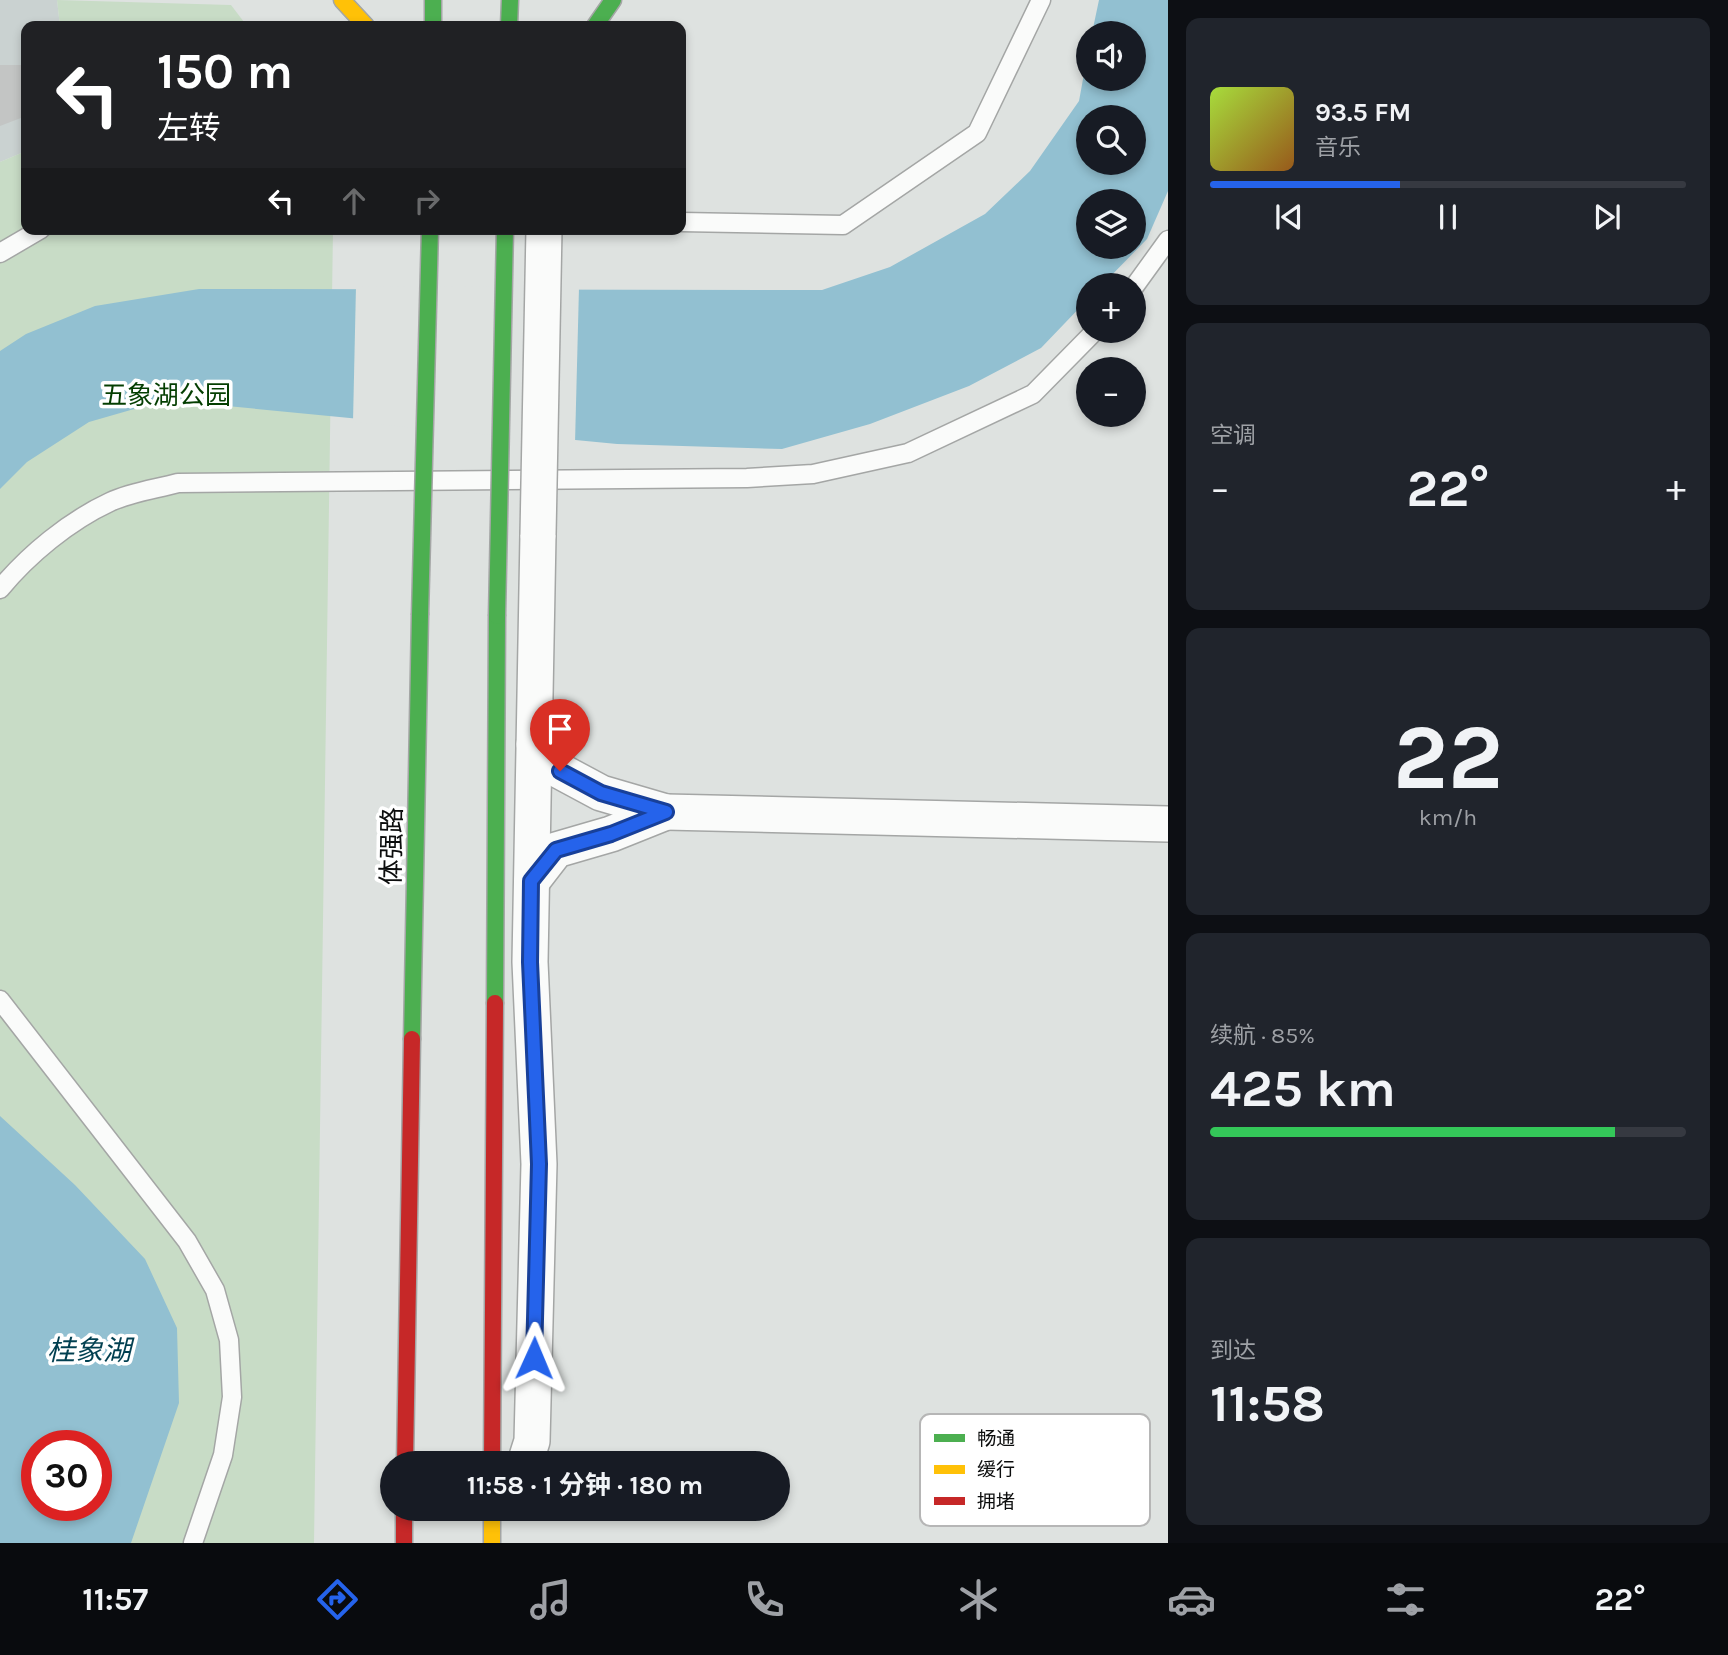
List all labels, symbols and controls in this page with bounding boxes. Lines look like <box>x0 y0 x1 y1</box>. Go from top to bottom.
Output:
map controls <box>1076 21 1146 427</box>
button: sound <box>1076 21 1146 91</box>
text: 150 m <box>157 43 293 100</box>
icon: left <box>42 49 133 140</box>
text: 93.5 FM <box>1315 97 1411 128</box>
button: search <box>1076 105 1146 175</box>
text: 左转 <box>157 110 221 147</box>
text: 音乐 <box>1315 134 1361 161</box>
icon: left <box>262 182 300 220</box>
icon: ahead <box>335 182 373 220</box>
icon: right <box>408 182 446 220</box>
button: layers <box>1076 189 1146 259</box>
icon: previous <box>1270 198 1308 236</box>
icon: pause <box>1429 198 1467 236</box>
icon: next <box>1588 198 1626 236</box>
button: + <box>1076 273 1146 343</box>
button: − <box>1076 357 1146 427</box>
park label: 五象湖公园 <box>101 380 231 411</box>
text: 空调 <box>1210 422 1256 449</box>
text: 22° <box>1406 458 1490 519</box>
text: − <box>1210 466 1230 511</box>
text: + <box>1666 466 1686 511</box>
pin <box>530 699 590 771</box>
text: 22 <box>1393 705 1503 811</box>
icon: arrive <box>541 710 579 748</box>
text: km/h <box>1419 804 1477 831</box>
street label: 体强路 <box>376 807 408 885</box>
text: 续航 · 85% <box>1210 1022 1315 1049</box>
text: 425 km <box>1210 1058 1396 1119</box>
position arrow <box>497 1321 571 1395</box>
water label: 桂象湖 <box>47 1334 135 1367</box>
text: 到达 <box>1210 1337 1256 1364</box>
text: 11:58 <box>1210 1373 1325 1434</box>
legend <box>920 1414 1150 1526</box>
text: 畅通 <box>977 1428 1015 1450</box>
speed limit sign: 30 <box>21 1430 112 1521</box>
text: 缓行 <box>977 1459 1015 1481</box>
text: 11:58 · 1 分钟 · 180 m <box>467 1470 703 1501</box>
text: 拥堵 <box>977 1491 1015 1513</box>
icon: directions <box>313 1575 362 1624</box>
icon: music <box>526 1575 575 1624</box>
icon: phone <box>740 1575 789 1624</box>
icon: climate <box>954 1575 1003 1624</box>
icon: car <box>1167 1575 1216 1624</box>
icon: filters <box>1381 1575 1430 1624</box>
text: 11:57 <box>82 1581 148 1618</box>
text: 22° <box>1594 1581 1646 1618</box>

